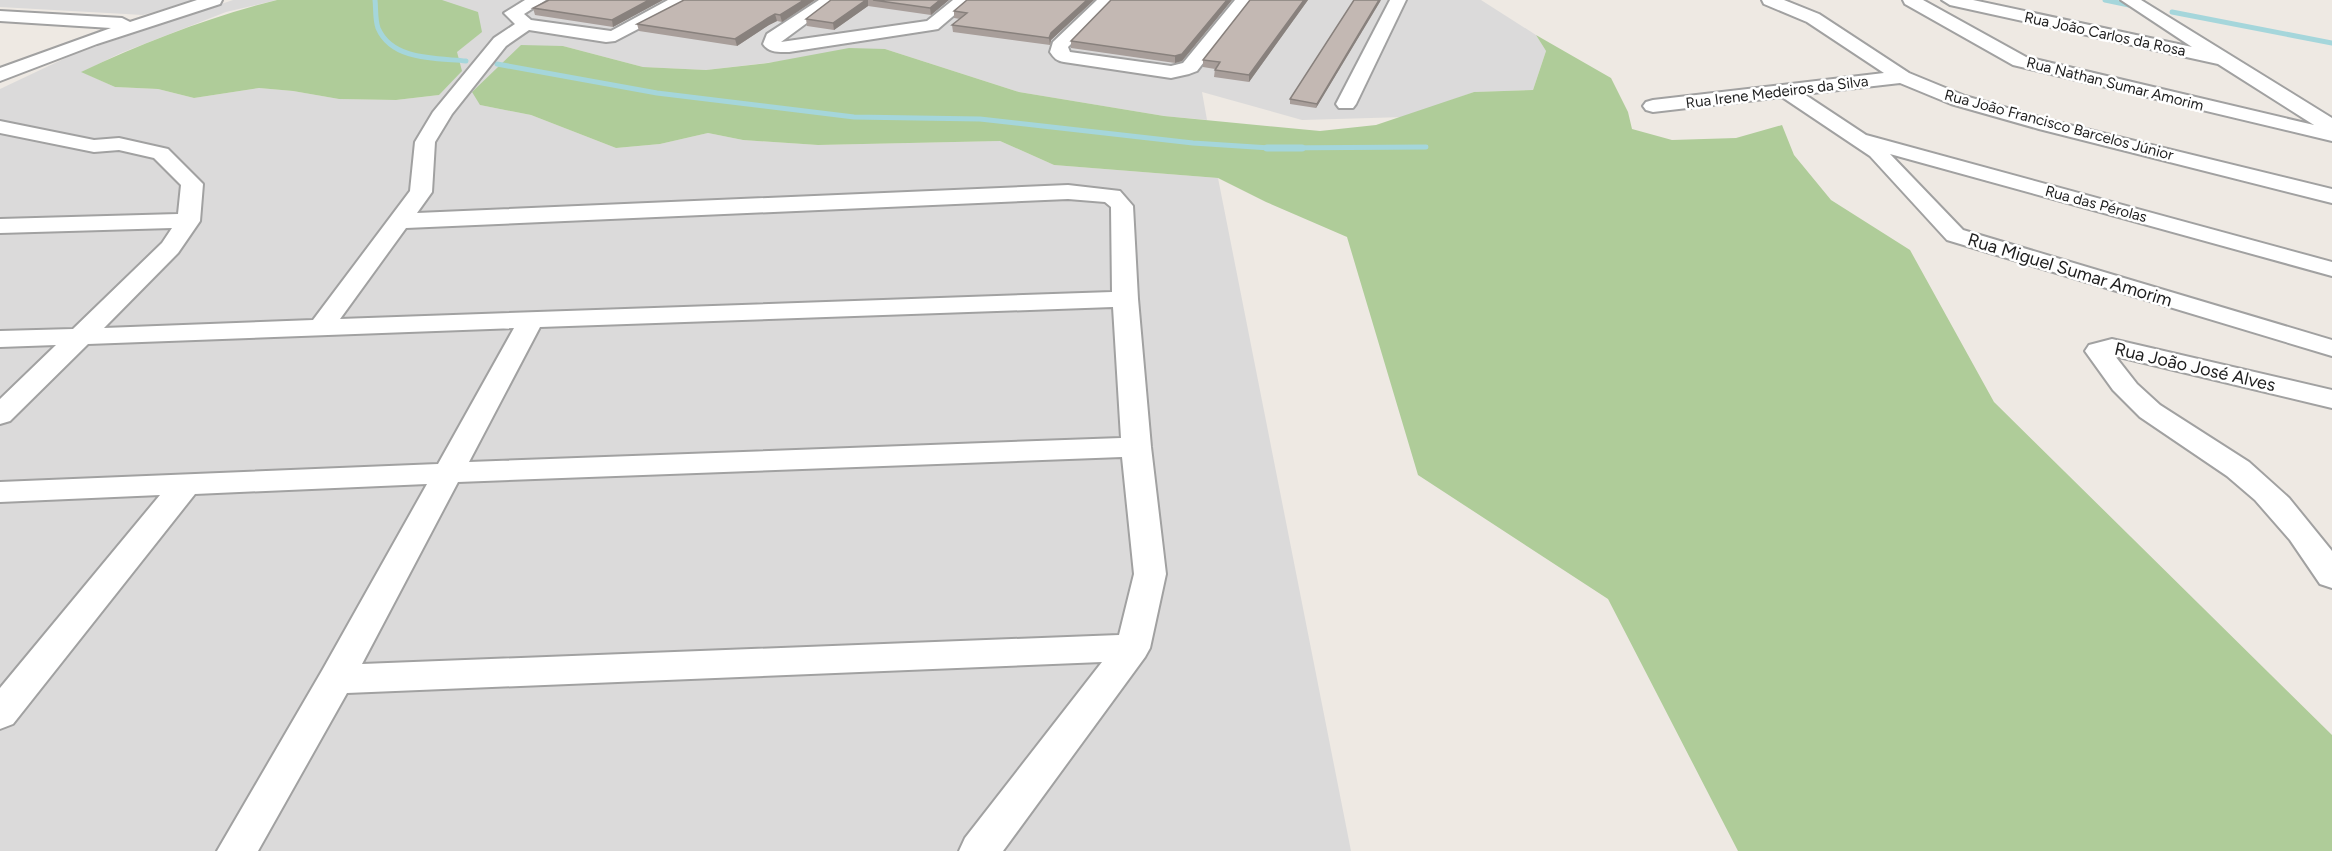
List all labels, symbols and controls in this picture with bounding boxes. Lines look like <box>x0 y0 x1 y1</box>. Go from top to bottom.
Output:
street label: Rua João Carlos da Rosa <box>2023 8 2187 60</box>
street label: Rua Nathan Sumar Amorim <box>2025 53 2205 115</box>
street label: Rua Irene Medeiros da Silva <box>1685 72 1869 112</box>
street label: Rua João Francisco Barcelos Júnior <box>1943 86 2175 164</box>
street label: Rua das Pérolas <box>2043 182 2149 226</box>
street label: Rua Miguel Sumar Amorim <box>1965 228 2175 312</box>
street label: Rua João José Alves <box>2112 338 2278 396</box>

